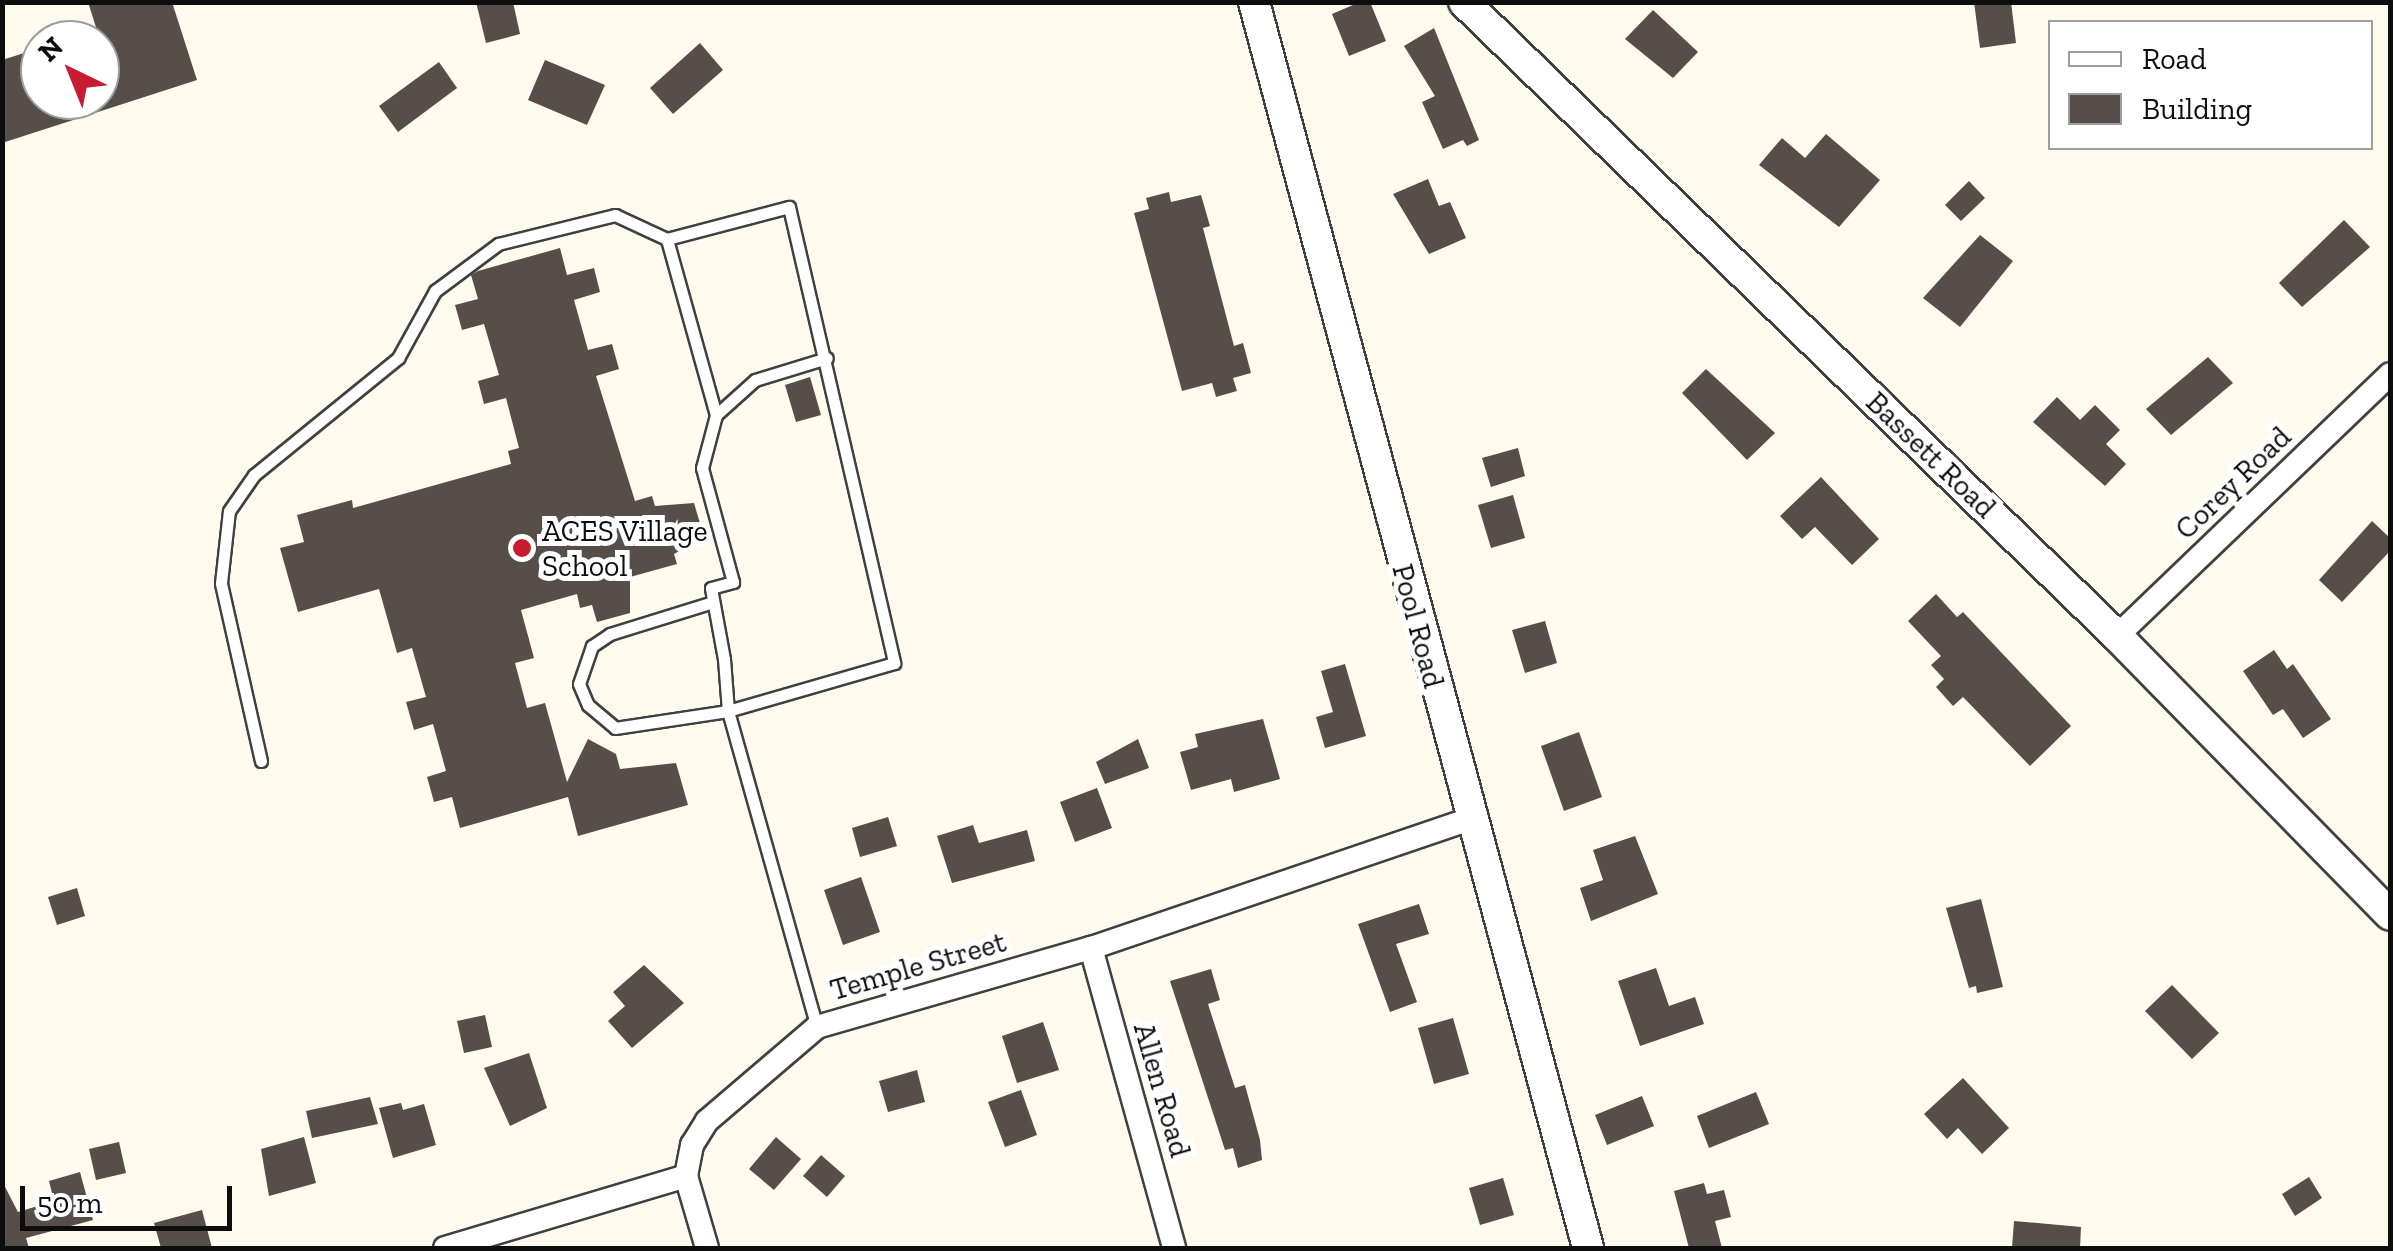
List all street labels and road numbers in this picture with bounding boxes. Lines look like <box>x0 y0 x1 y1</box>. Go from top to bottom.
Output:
street label: Bassett Road <box>1859 384 2003 526</box>
street label: Corey Road <box>2167 419 2299 547</box>
street label: Pool Road <box>1384 560 1452 692</box>
street label: Temple Street <box>826 924 1010 1008</box>
street label: Allen Road <box>1126 1019 1198 1161</box>

